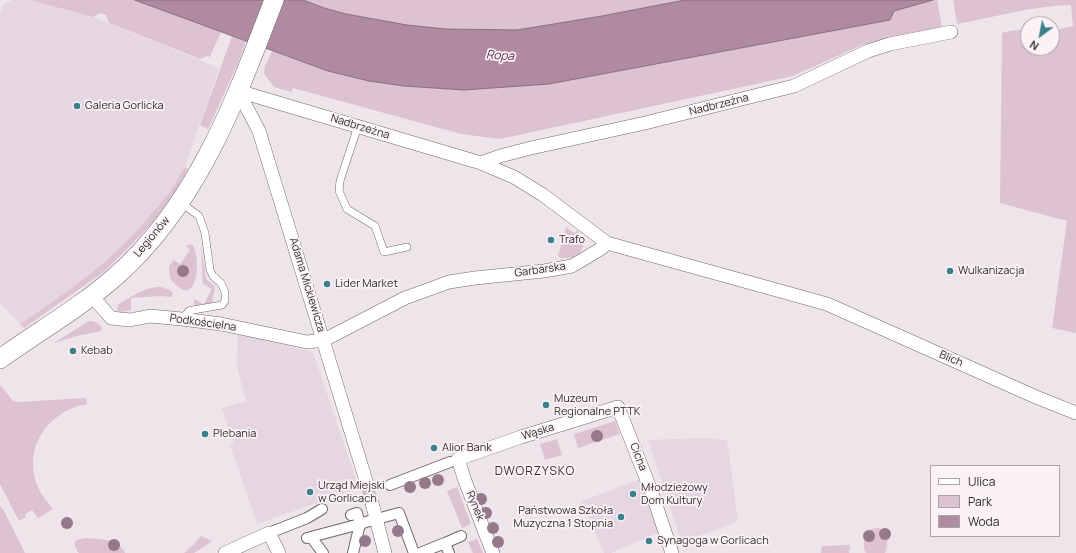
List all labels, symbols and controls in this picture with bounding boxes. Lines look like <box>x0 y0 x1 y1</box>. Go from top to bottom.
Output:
north arrow <box>1020 16 1060 56</box>
text: N <box>1027 37 1041 54</box>
water label: Ropa <box>485 48 515 64</box>
street label: Nadbrzeżna <box>688 91 750 119</box>
place label: Galeria Gorlicka <box>85 99 164 113</box>
marker: Galeria Gorlicka <box>72 101 82 111</box>
street label: Nadbrzeżna <box>329 112 391 142</box>
street label: Legionów <box>131 214 173 260</box>
place label: Trafo <box>559 233 585 247</box>
marker: Trafo <box>546 235 556 245</box>
street label: Adama Mickiewicza <box>286 236 328 334</box>
street label: Garbarska <box>514 260 566 280</box>
place label: Wulkanizacja <box>958 264 1024 278</box>
marker: Wulkanizacja <box>945 266 955 276</box>
place label: Lider Market <box>335 277 398 291</box>
marker: Lider Market <box>322 279 332 289</box>
street label: Podkościelna <box>169 312 237 334</box>
place label: Kebab <box>81 344 113 358</box>
marker: Kebab <box>68 346 78 356</box>
street label: Blich <box>937 348 965 370</box>
place label: Muzeum Regionalne PTTK <box>554 392 640 418</box>
marker: Muzeum Regionalne PTTK <box>541 400 551 410</box>
street label: Wąska <box>520 421 556 443</box>
place label: Plebania <box>213 427 256 441</box>
marker: Plebania <box>200 429 210 439</box>
place label: Alior Bank <box>442 441 492 455</box>
street label: Cicha <box>627 441 649 473</box>
marker: Alior Bank <box>429 443 439 453</box>
district label: DWORZYSKO <box>495 465 575 479</box>
legend <box>930 465 1060 537</box>
text: Ulica <box>968 473 995 490</box>
place label: Urząd Miejski w Gorlicach <box>318 479 385 505</box>
place label: Młodzieżowy Dom Kultury <box>641 481 708 507</box>
marker: Urząd Miejski w Gorlicach <box>305 487 315 497</box>
street label: Rynek <box>463 489 487 523</box>
marker: Młodzieżowy Dom Kultury <box>628 489 638 499</box>
text: Park <box>968 493 992 510</box>
place label: Państwowa Szkoła Muzyczna 1 Stopnia <box>514 504 613 530</box>
marker: Państwowa Szkoła Muzyczna 1 Stopnia <box>616 512 626 522</box>
text: Woda <box>968 513 999 530</box>
place label: Synagoga w Gorlicach <box>657 534 769 548</box>
marker: Synagoga w Gorlicach <box>644 536 654 546</box>

